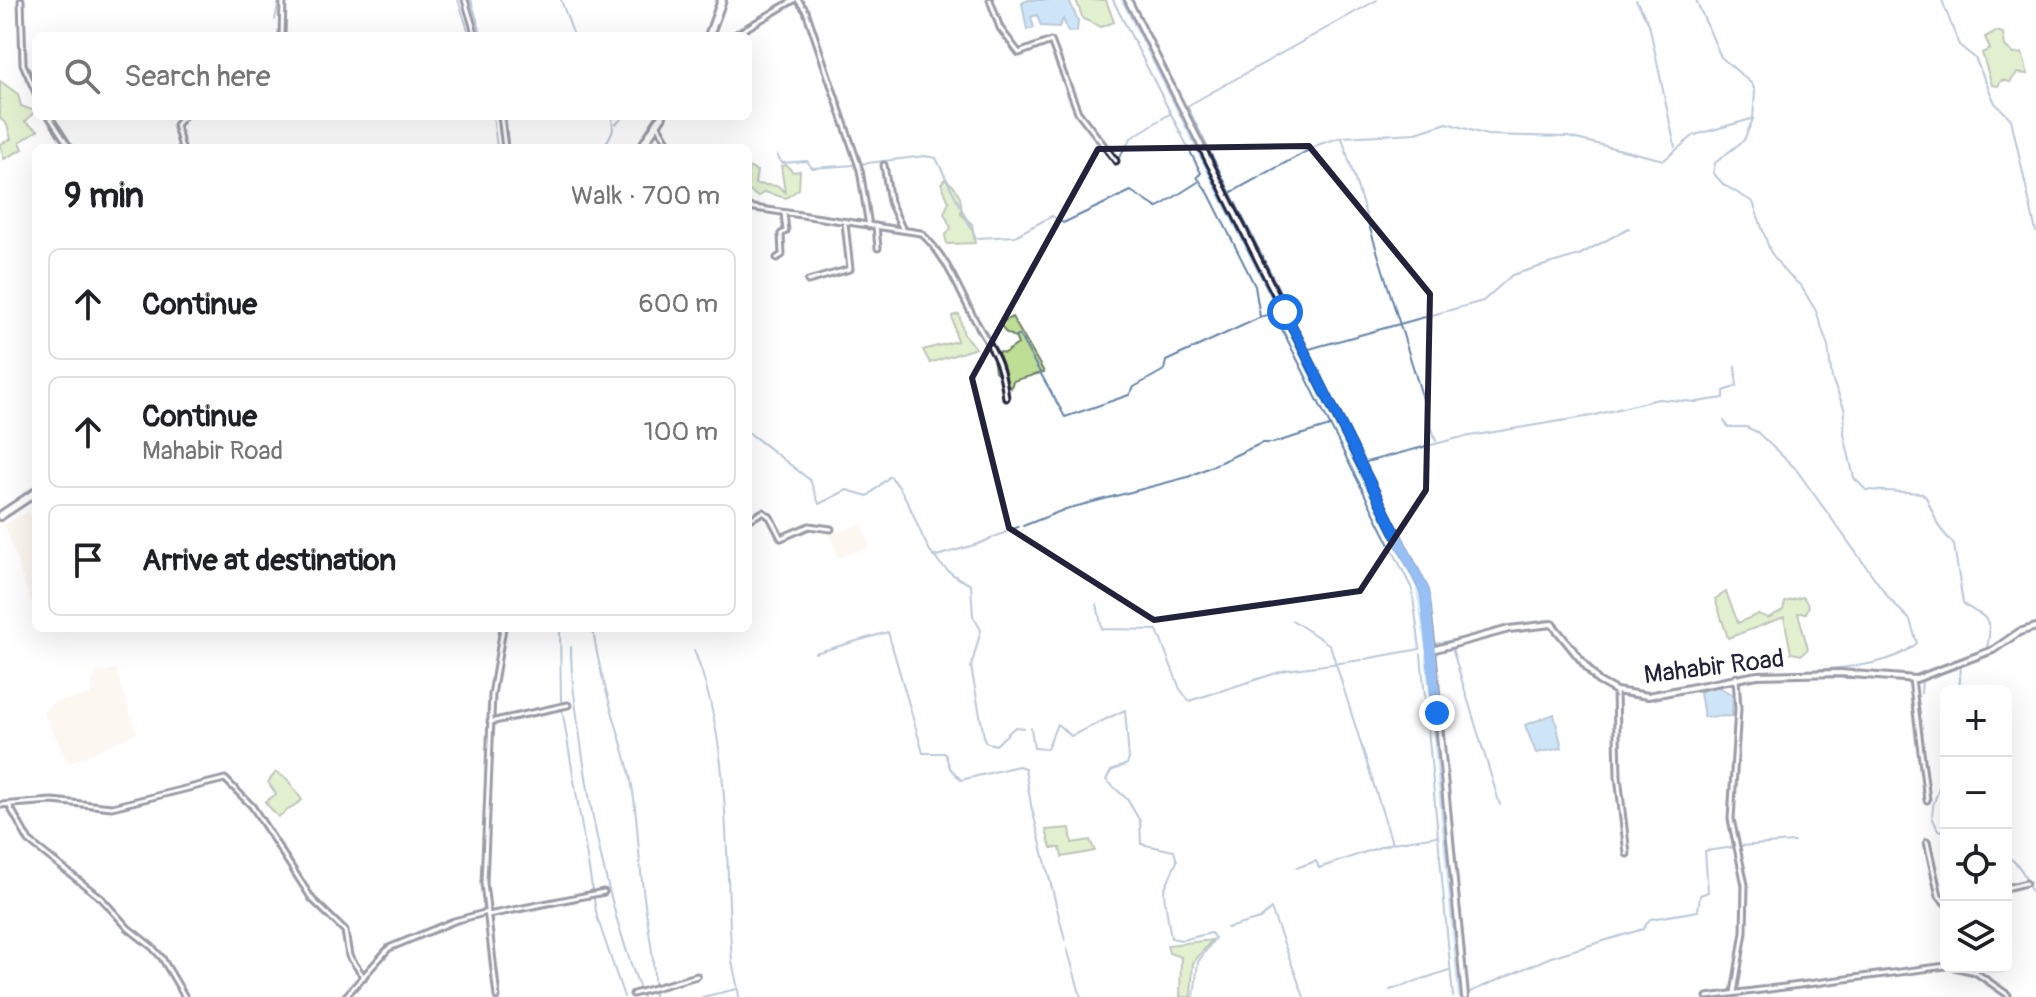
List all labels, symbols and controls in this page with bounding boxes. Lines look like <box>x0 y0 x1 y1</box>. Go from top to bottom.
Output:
search box <box>32 32 752 120</box>
icon: search <box>60 54 104 98</box>
text: Search here <box>124 58 271 95</box>
text: 9 min <box>64 175 144 218</box>
text: Walk · 700 m <box>571 180 720 212</box>
icon: ahead <box>66 282 110 326</box>
text: Continue <box>142 286 257 323</box>
text: 600 m <box>639 288 718 320</box>
route start <box>1267 294 1303 330</box>
text: Continue <box>142 398 257 435</box>
icon: ahead <box>66 410 110 454</box>
text: 100 m <box>644 416 718 448</box>
text: Mahabir Road <box>142 435 283 467</box>
icon: arrive <box>66 538 110 582</box>
text: Arrive at destination <box>142 542 396 579</box>
street label: Mahabir Road <box>1642 643 1786 691</box>
map controls <box>1940 685 2012 973</box>
button: + <box>1940 685 2012 757</box>
route end <box>1419 695 1455 731</box>
button: − <box>1940 757 2012 829</box>
button: locate <box>1940 829 2012 901</box>
button: layers <box>1940 901 2012 973</box>

